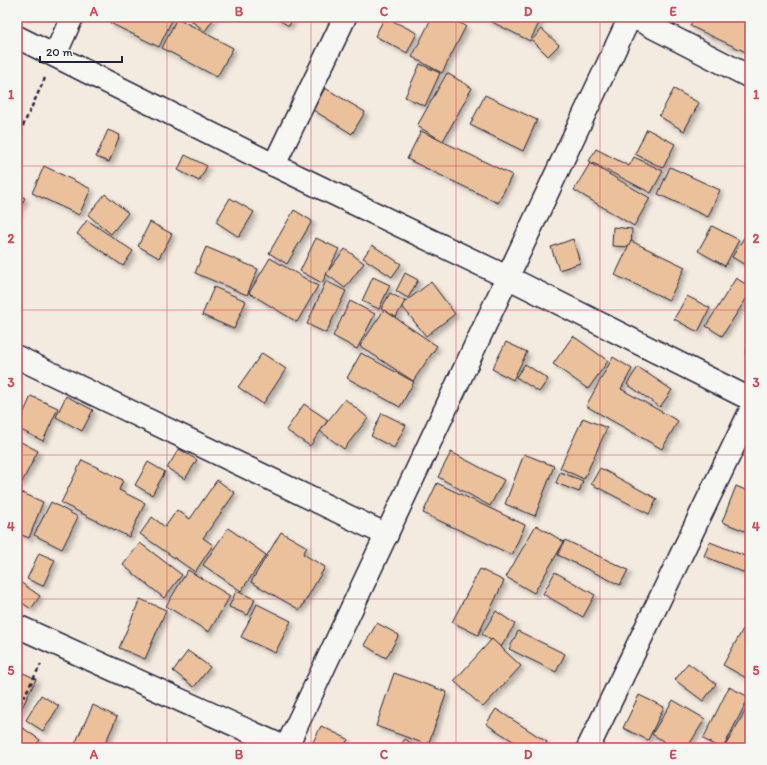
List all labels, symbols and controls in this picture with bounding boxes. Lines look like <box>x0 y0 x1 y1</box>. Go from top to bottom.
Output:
text: A <box>89 4 99 19</box>
text: B <box>235 4 244 19</box>
text: C <box>380 4 389 19</box>
text: D <box>524 4 533 19</box>
text: E <box>669 4 677 19</box>
scale bar <box>40 38 122 64</box>
text: 20 m <box>46 45 73 59</box>
text: 1 <box>8 87 14 102</box>
text: 1 <box>753 87 759 102</box>
text: 2 <box>8 231 15 246</box>
text: 2 <box>753 231 760 246</box>
text: 3 <box>7 375 15 390</box>
text: 3 <box>752 375 760 390</box>
text: 4 <box>7 519 15 534</box>
text: 4 <box>752 519 760 534</box>
text: 5 <box>8 663 15 678</box>
text: 5 <box>753 663 760 678</box>
text: A <box>89 747 99 762</box>
text: B <box>235 747 244 762</box>
text: C <box>380 747 389 762</box>
text: D <box>524 747 533 762</box>
text: E <box>669 747 677 762</box>

